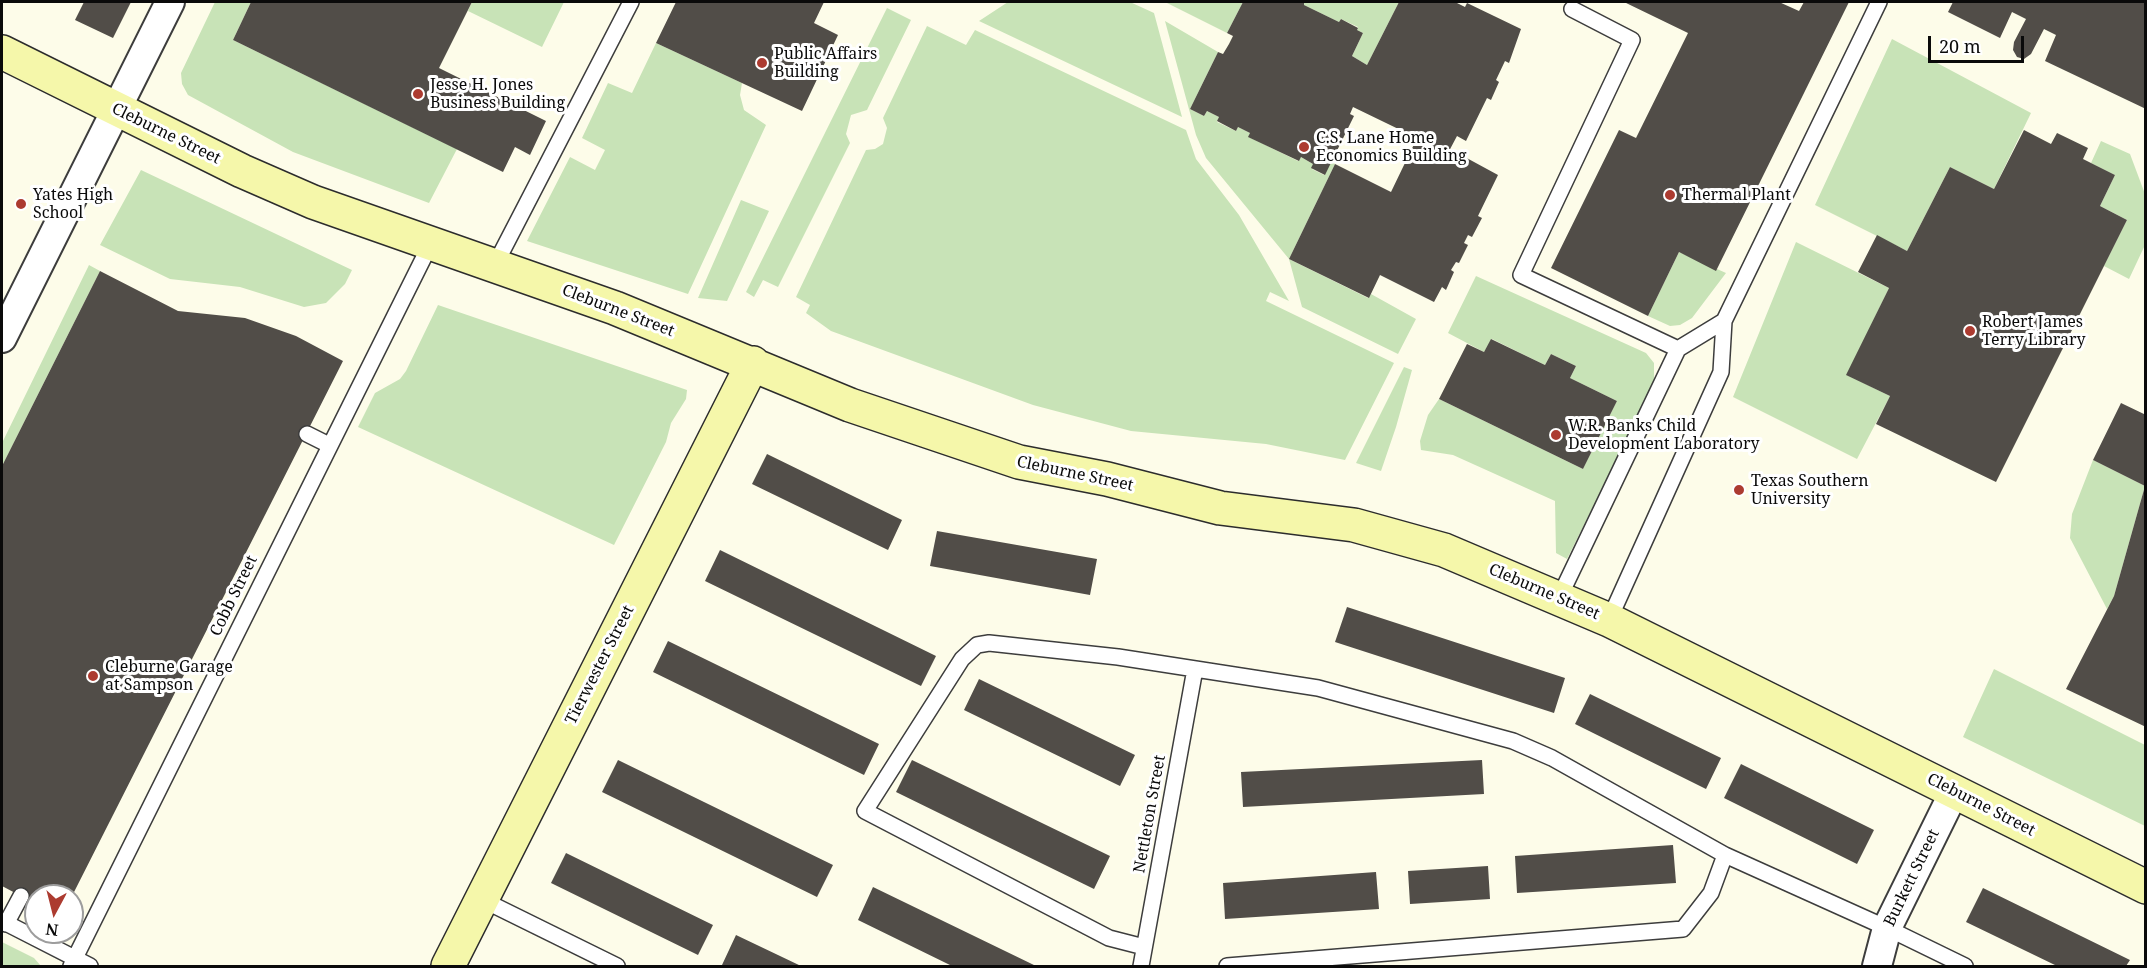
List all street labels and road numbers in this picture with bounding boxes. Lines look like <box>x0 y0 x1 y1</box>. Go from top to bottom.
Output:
street label: Cleburne Street <box>109 99 223 169</box>
street label: Cleburne Street <box>559 281 677 341</box>
street label: Cleburne Street <box>1015 452 1135 496</box>
street label: Cobb Street <box>206 552 262 640</box>
street label: Cleburne Street <box>1486 560 1602 624</box>
street label: Tierwester Street <box>562 602 638 728</box>
street label: Nettleton Street <box>1130 753 1170 875</box>
street label: Cleburne Street <box>1924 770 2038 840</box>
street label: Burkett Street <box>1880 826 1944 930</box>

